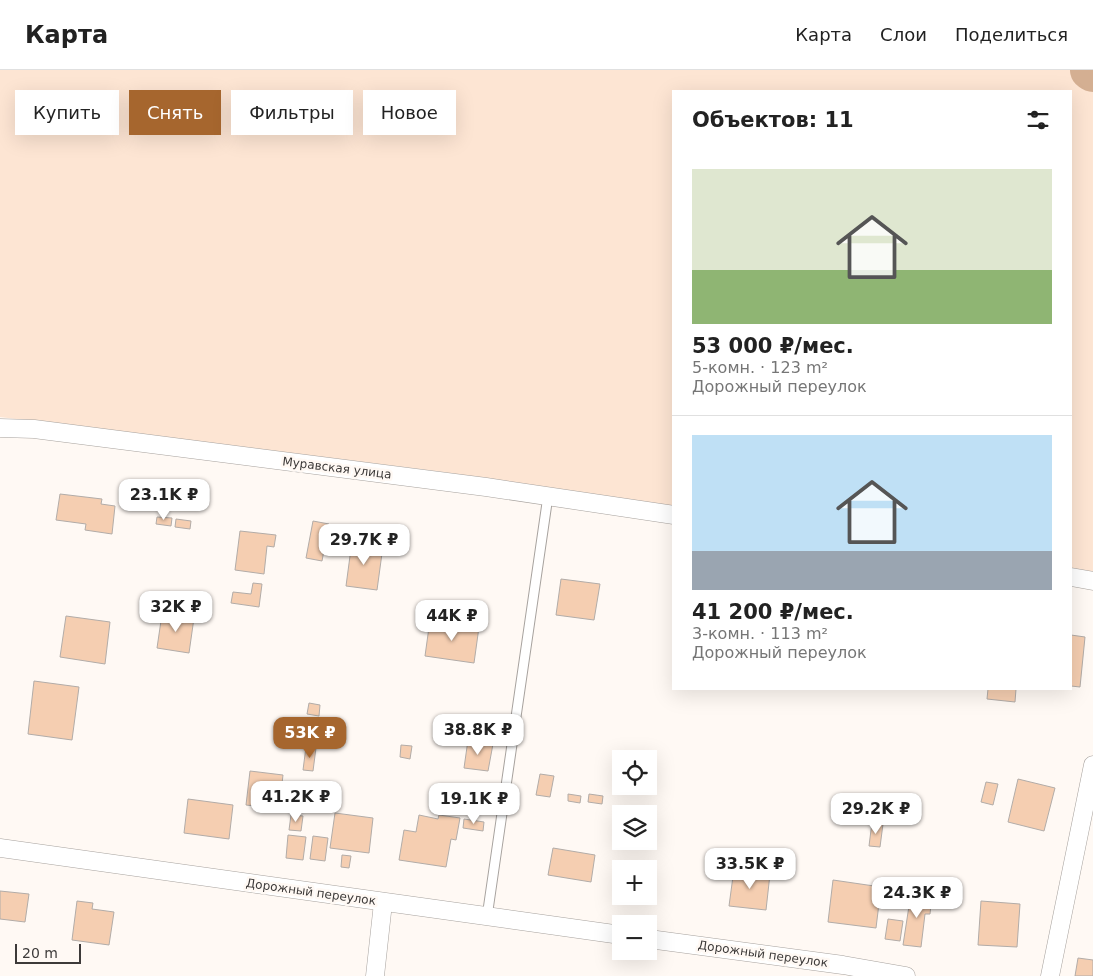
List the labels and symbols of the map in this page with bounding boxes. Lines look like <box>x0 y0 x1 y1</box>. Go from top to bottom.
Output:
street label: Муравская улица <box>282 454 392 482</box>
pin: 23.1K ₽ <box>118 478 210 521</box>
pin: 29.7K ₽ <box>318 524 410 566</box>
pin: 32K ₽ <box>141 590 211 633</box>
pin: 44K ₽ <box>417 600 487 642</box>
pin: 38.8K ₽ <box>432 714 524 756</box>
pin: 53K ₽ <box>275 716 345 759</box>
pin: 41.2K ₽ <box>250 780 342 823</box>
pin: 19.1K ₽ <box>428 782 520 825</box>
pin: 29.2K ₽ <box>830 792 922 835</box>
pin: 33.5K ₽ <box>704 848 796 890</box>
street label: Дорожный переулок <box>245 876 377 908</box>
pin: 24.3K ₽ <box>871 876 963 919</box>
street label: Дорожный переулок <box>697 938 829 970</box>
scale bar <box>15 941 81 964</box>

